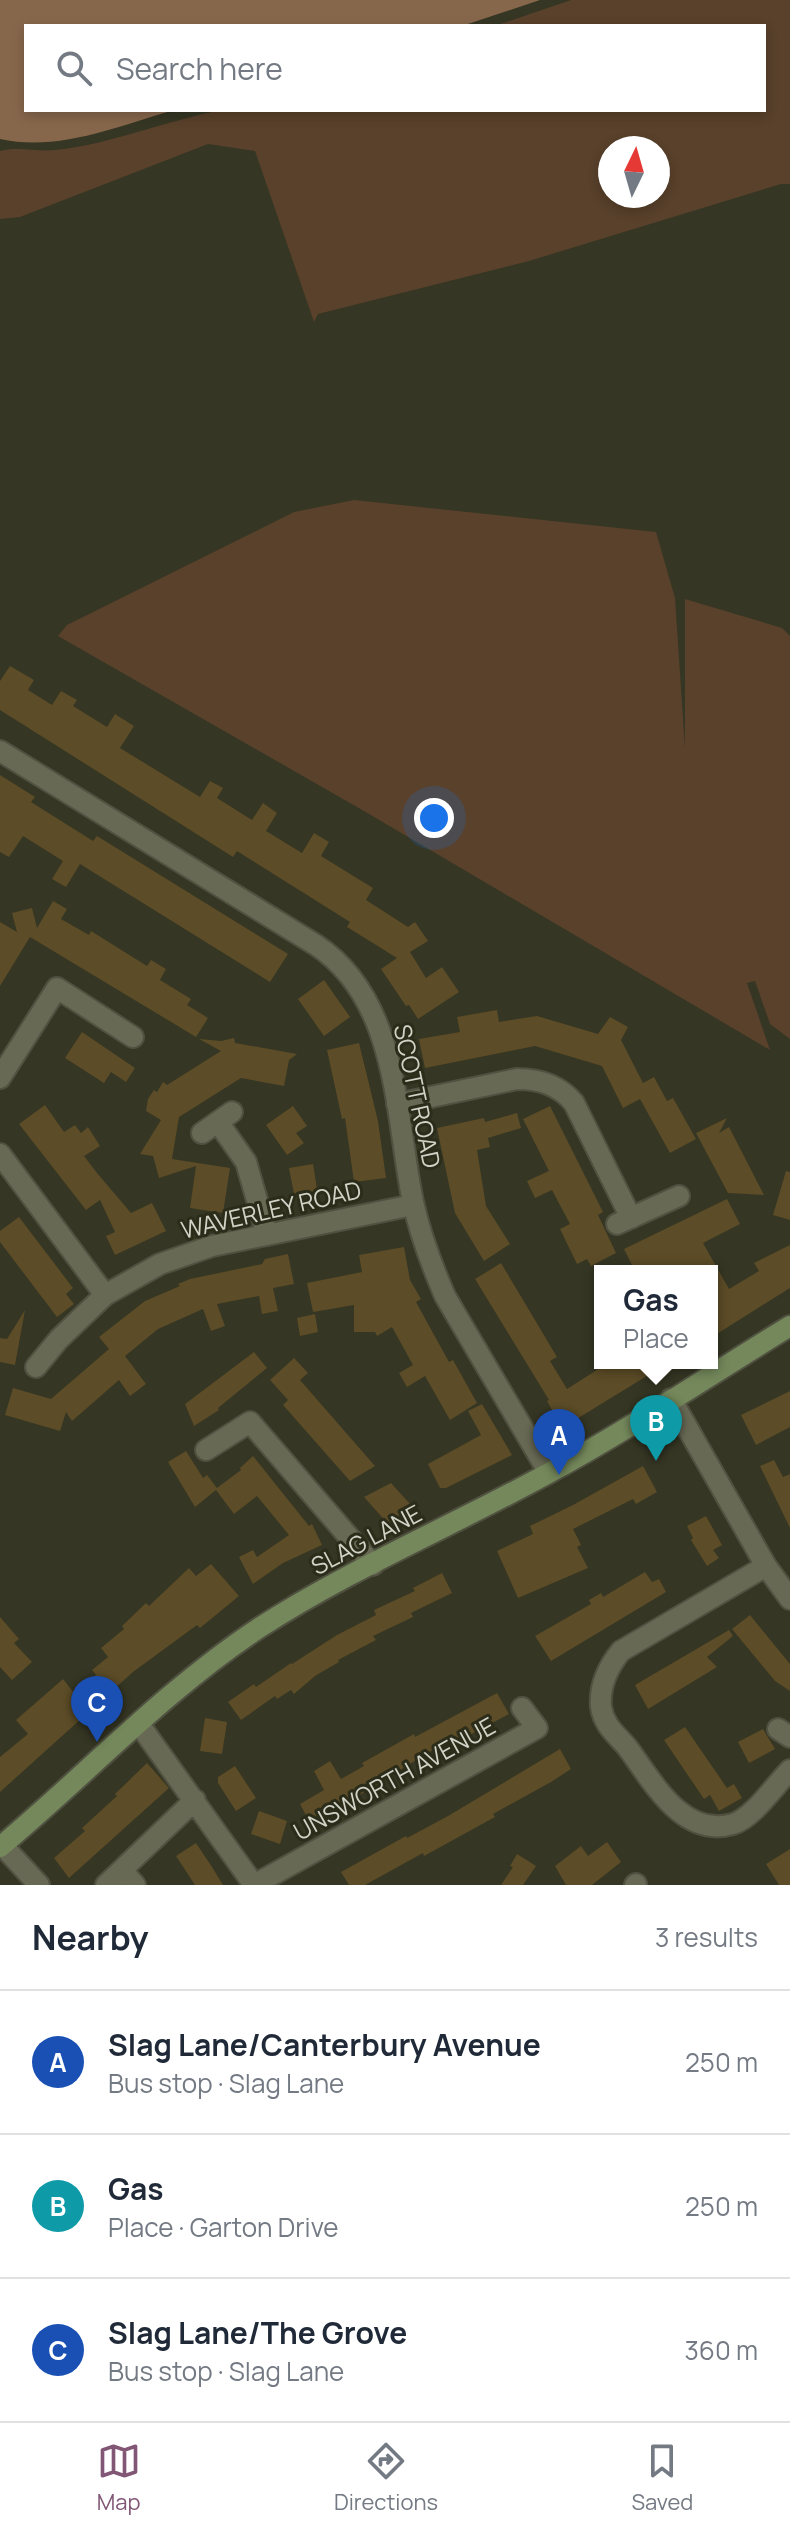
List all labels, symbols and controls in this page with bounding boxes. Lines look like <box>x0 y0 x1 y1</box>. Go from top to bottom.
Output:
search box <box>24 24 766 112</box>
icon: search <box>52 46 96 90</box>
text: Search here <box>116 48 283 89</box>
north arrow <box>598 136 670 208</box>
your location <box>414 798 454 838</box>
street label: SCOTT ROAD <box>387 1021 449 1171</box>
street label: WAVERLEY ROAD <box>178 1172 364 1246</box>
popup <box>594 1265 718 1369</box>
text: Gas <box>623 1279 679 1320</box>
text: Place <box>623 1320 689 1356</box>
pin: B <box>630 1395 682 1461</box>
pin: A <box>533 1409 585 1475</box>
street label: SLAG LANE <box>305 1496 427 1582</box>
pin: C <box>71 1676 123 1742</box>
street label: UNSWORTH AVENUE <box>287 1709 501 1847</box>
text: Nearby <box>32 1914 148 1960</box>
text: 3 results <box>655 1919 758 1955</box>
text: Slag Lane/Canterbury Avenue <box>108 2024 541 2065</box>
text: A <box>49 2044 67 2080</box>
text: 250 m <box>685 2044 758 2080</box>
text: Bus stop · Slag Lane <box>108 2065 344 2101</box>
text: Gas <box>108 2168 164 2209</box>
text: B <box>50 2188 66 2224</box>
text: 250 m <box>685 2188 758 2224</box>
text: Place · Garton Drive <box>108 2209 339 2245</box>
text: Slag Lane/The Grove <box>108 2312 407 2353</box>
text: C <box>48 2332 68 2368</box>
text: 360 m <box>684 2332 758 2368</box>
text: Bus stop · Slag Lane <box>108 2353 344 2389</box>
tab: Map <box>97 2439 141 2517</box>
tab: Directions <box>334 2439 438 2517</box>
tab: Saved <box>631 2439 693 2517</box>

